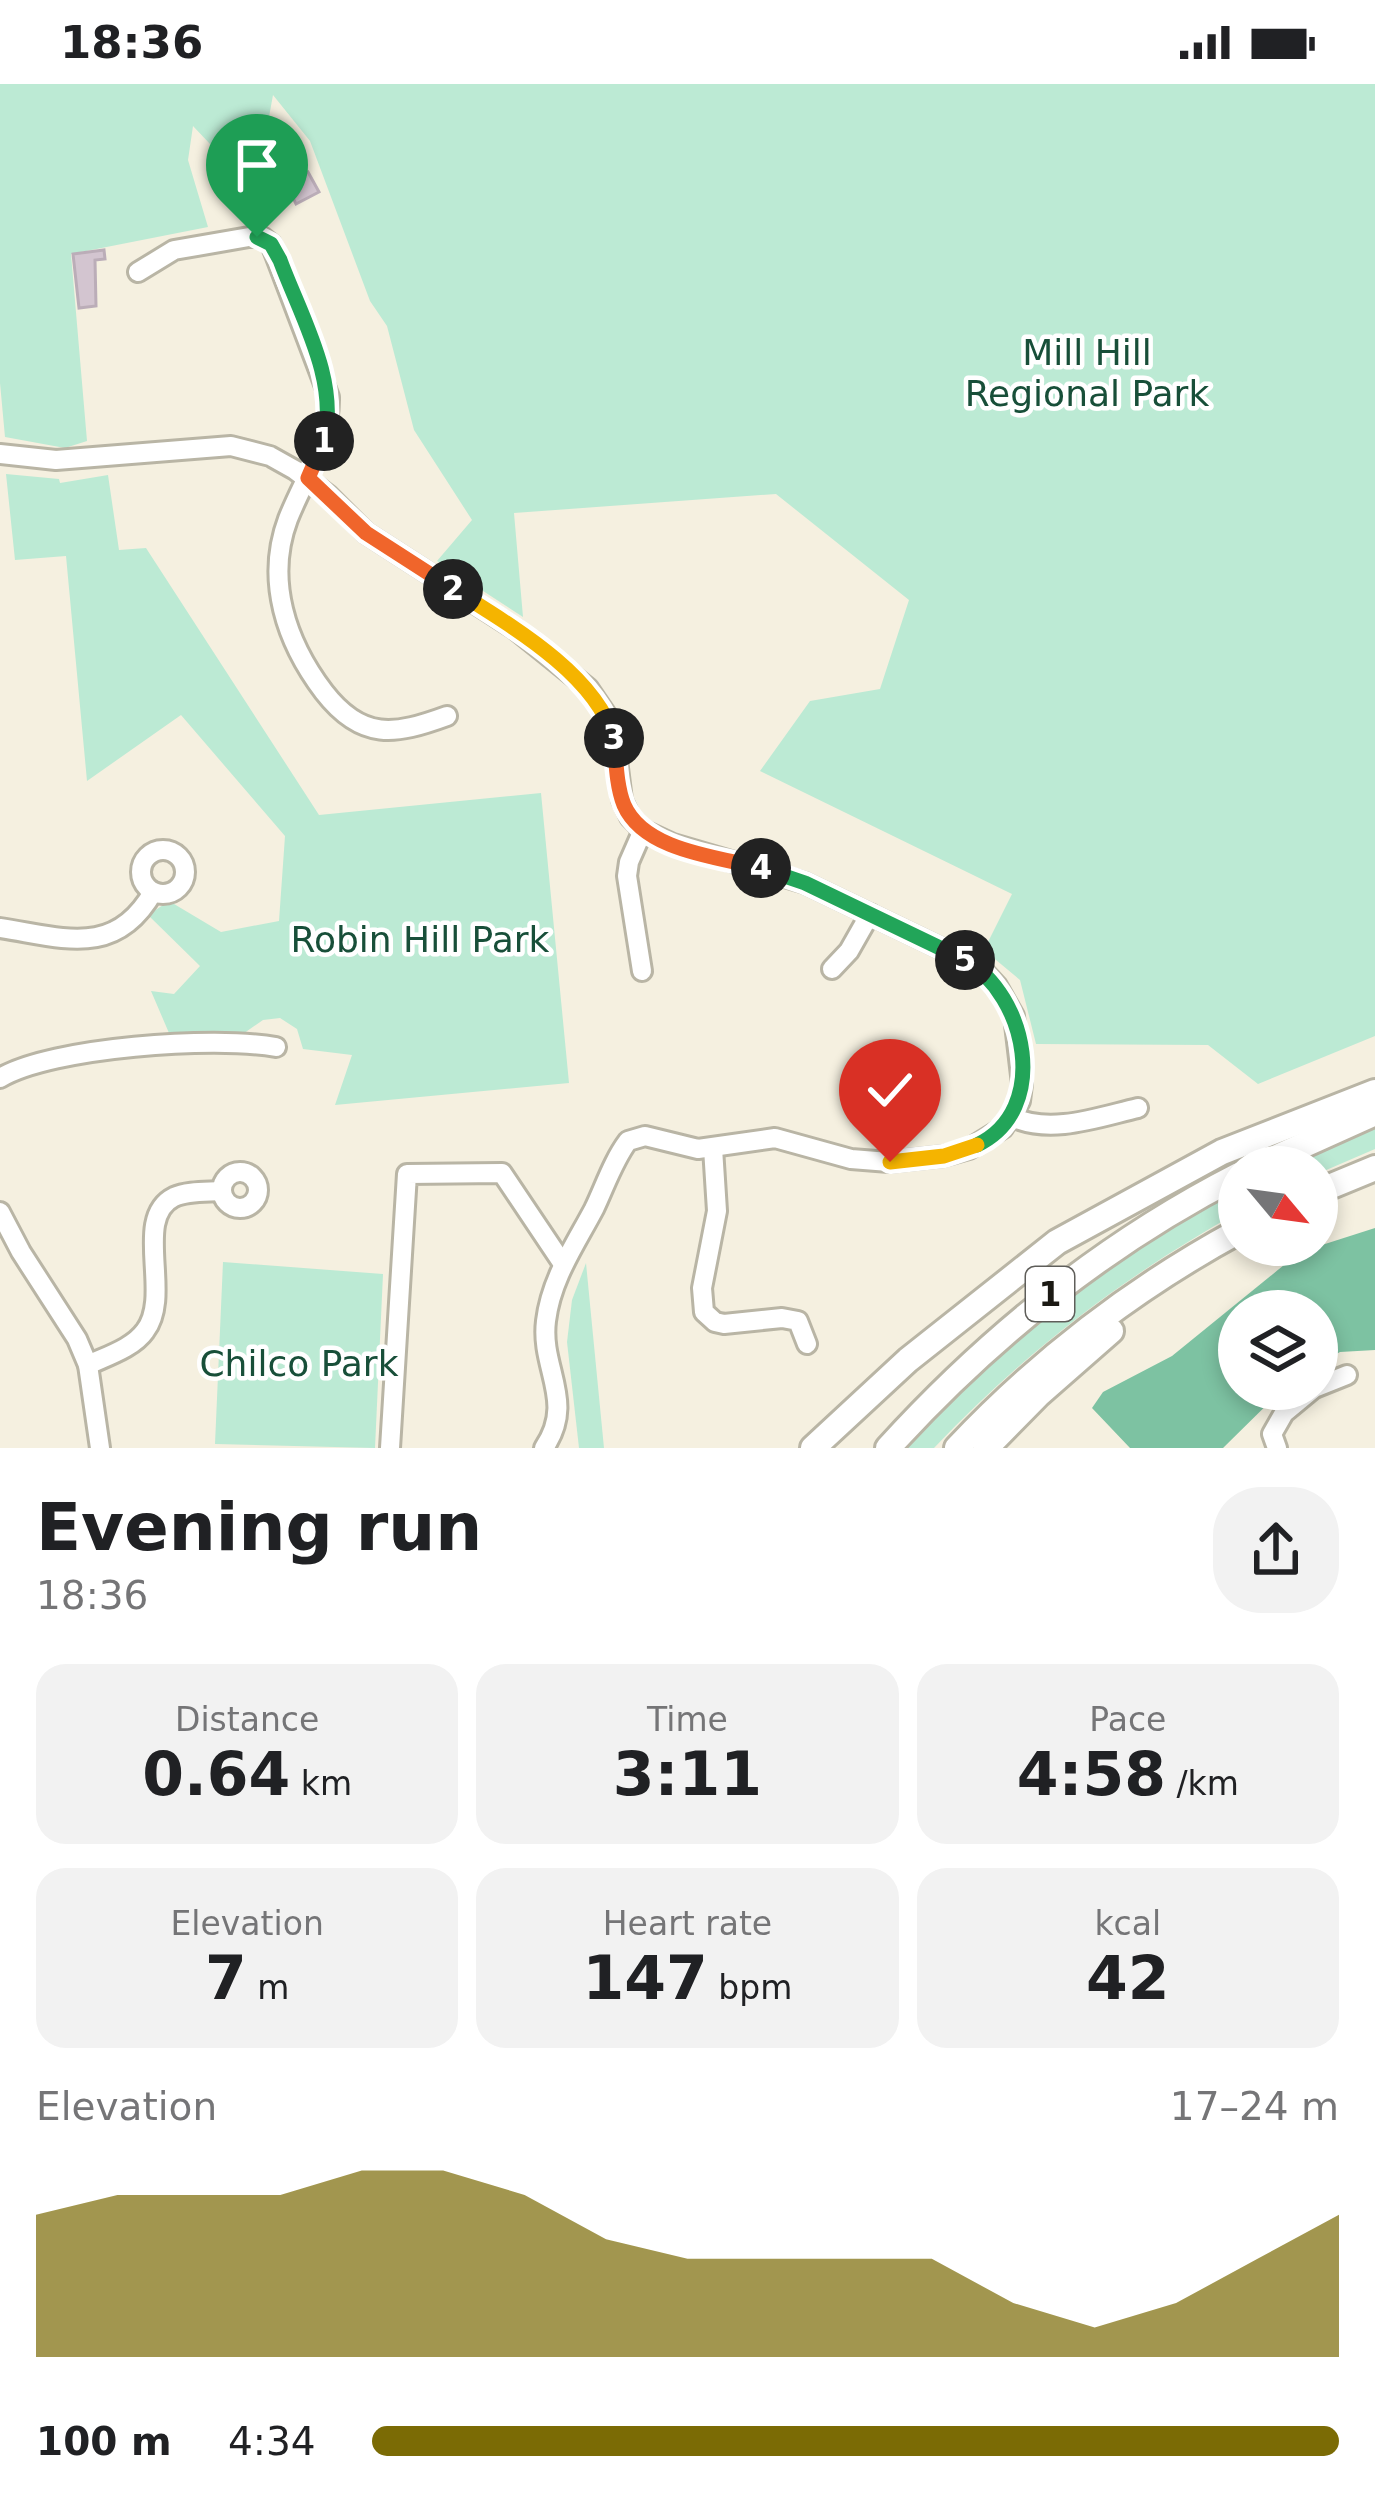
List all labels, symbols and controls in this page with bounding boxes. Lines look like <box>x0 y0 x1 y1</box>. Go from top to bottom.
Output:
text: 18:36 <box>60 16 203 69</box>
pin <box>206 114 308 237</box>
icon: arrive <box>224 132 290 198</box>
park label: Mill Hill Regional Park <box>965 332 1209 414</box>
pin: 1 <box>294 411 354 471</box>
text: 1 <box>313 421 335 460</box>
pin: 2 <box>423 559 483 619</box>
text: 2 <box>442 569 464 608</box>
pin: 3 <box>584 708 644 768</box>
text: 3 <box>603 718 625 757</box>
pin: 4 <box>731 838 791 898</box>
text: 4 <box>750 848 772 887</box>
park label: Robin Hill Park <box>291 919 550 960</box>
pin: 5 <box>935 930 995 990</box>
text: 5 <box>954 940 976 979</box>
pin <box>839 1039 941 1162</box>
icon: check <box>857 1057 923 1123</box>
north arrow <box>1218 1146 1338 1266</box>
map controls <box>1218 1146 1338 1410</box>
road number: 1 <box>1026 1267 1074 1321</box>
button: layers <box>1218 1290 1338 1410</box>
park label: Chilco Park <box>199 1343 399 1384</box>
button: share <box>1213 1487 1339 1613</box>
text: Evening run <box>36 1489 482 1566</box>
text: 18:36 <box>36 1573 148 1618</box>
text: Distance <box>175 1700 319 1739</box>
text: Time <box>647 1700 728 1739</box>
text: Pace <box>1089 1700 1166 1739</box>
text: 0.64 <box>142 1739 290 1809</box>
text: 3:11 <box>613 1739 762 1809</box>
text: 4:58 <box>1017 1739 1166 1809</box>
text: km <box>290 1764 352 1803</box>
text: /km <box>1166 1764 1239 1803</box>
text: Elevation <box>171 1904 324 1943</box>
text: Heart rate <box>603 1904 772 1943</box>
text: kcal <box>1095 1904 1161 1943</box>
text: 7 <box>205 1943 247 2013</box>
text: 147 <box>583 1943 708 2013</box>
text: 42 <box>1086 1943 1170 2013</box>
text: m <box>247 1968 289 2007</box>
text: bpm <box>708 1968 792 2007</box>
text: Elevation <box>36 2084 217 2129</box>
text: 17–24 m <box>1170 2084 1339 2129</box>
text: 100 m <box>36 2419 172 2464</box>
text: 4:34 <box>228 2419 316 2464</box>

